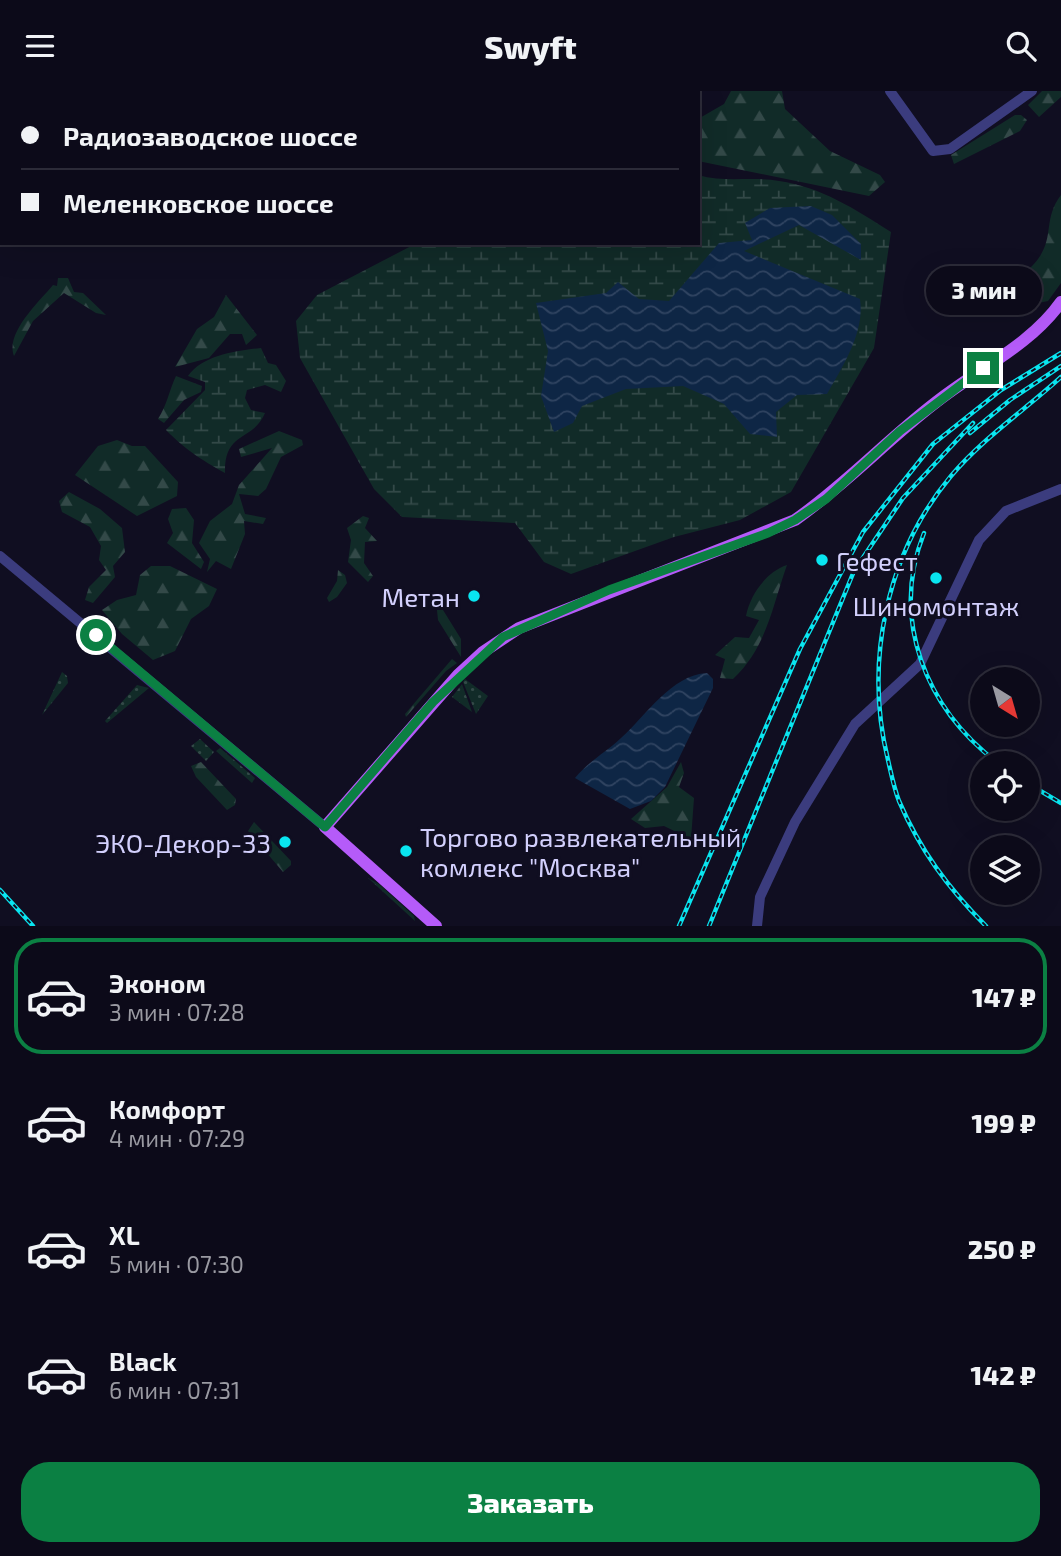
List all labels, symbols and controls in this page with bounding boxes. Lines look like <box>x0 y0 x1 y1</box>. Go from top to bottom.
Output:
icon: menu <box>21 27 59 65</box>
text: Swyft <box>484 27 577 65</box>
icon: search <box>1002 27 1040 65</box>
text: Радиозаводское шоссе <box>63 120 358 151</box>
text: Меленковское шоссе <box>63 187 334 218</box>
callout: 3 мин <box>925 267 1041 315</box>
text: 3 мин <box>951 276 1017 304</box>
route end <box>967 352 999 384</box>
place label: Гефест <box>836 545 918 576</box>
marker: Гефест <box>814 552 830 568</box>
marker: Шиномонтаж <box>928 570 944 586</box>
place label: Метан <box>381 581 460 612</box>
marker: Метан <box>466 588 482 604</box>
place label: Шиномонтаж <box>853 590 1019 621</box>
route start <box>80 619 112 651</box>
north arrow <box>970 667 1040 737</box>
map controls <box>970 667 1040 905</box>
button: locate <box>970 751 1040 821</box>
place label: Торгово развлекательный комлекс "Москва" <box>420 821 741 882</box>
place label: ЭКО-Декор-33 <box>95 827 271 858</box>
marker: ЭКО-Декор-33 <box>277 834 293 850</box>
button: layers <box>970 835 1040 905</box>
marker: Торгово развлекательный комлекс "Москва" <box>398 843 414 859</box>
icon: car <box>25 965 88 1028</box>
text: Эконом <box>109 967 206 998</box>
text: 147 ₽ <box>972 981 1036 1012</box>
text: 3 мин · 07:28 <box>109 998 245 1026</box>
icon: car <box>25 1091 88 1154</box>
text: Комфорт <box>109 1093 225 1124</box>
text: 199 ₽ <box>972 1107 1036 1138</box>
text: 4 мин · 07:29 <box>109 1124 245 1152</box>
icon: car <box>25 1217 88 1280</box>
text: XL <box>109 1219 140 1250</box>
text: 250 ₽ <box>968 1233 1036 1264</box>
text: 5 мин · 07:30 <box>109 1250 244 1278</box>
icon: car <box>25 1343 88 1406</box>
text: Black <box>109 1345 177 1376</box>
text: 142 ₽ <box>971 1359 1036 1390</box>
text: 6 мин · 07:31 <box>109 1376 240 1404</box>
button: Заказать <box>21 1462 1040 1542</box>

